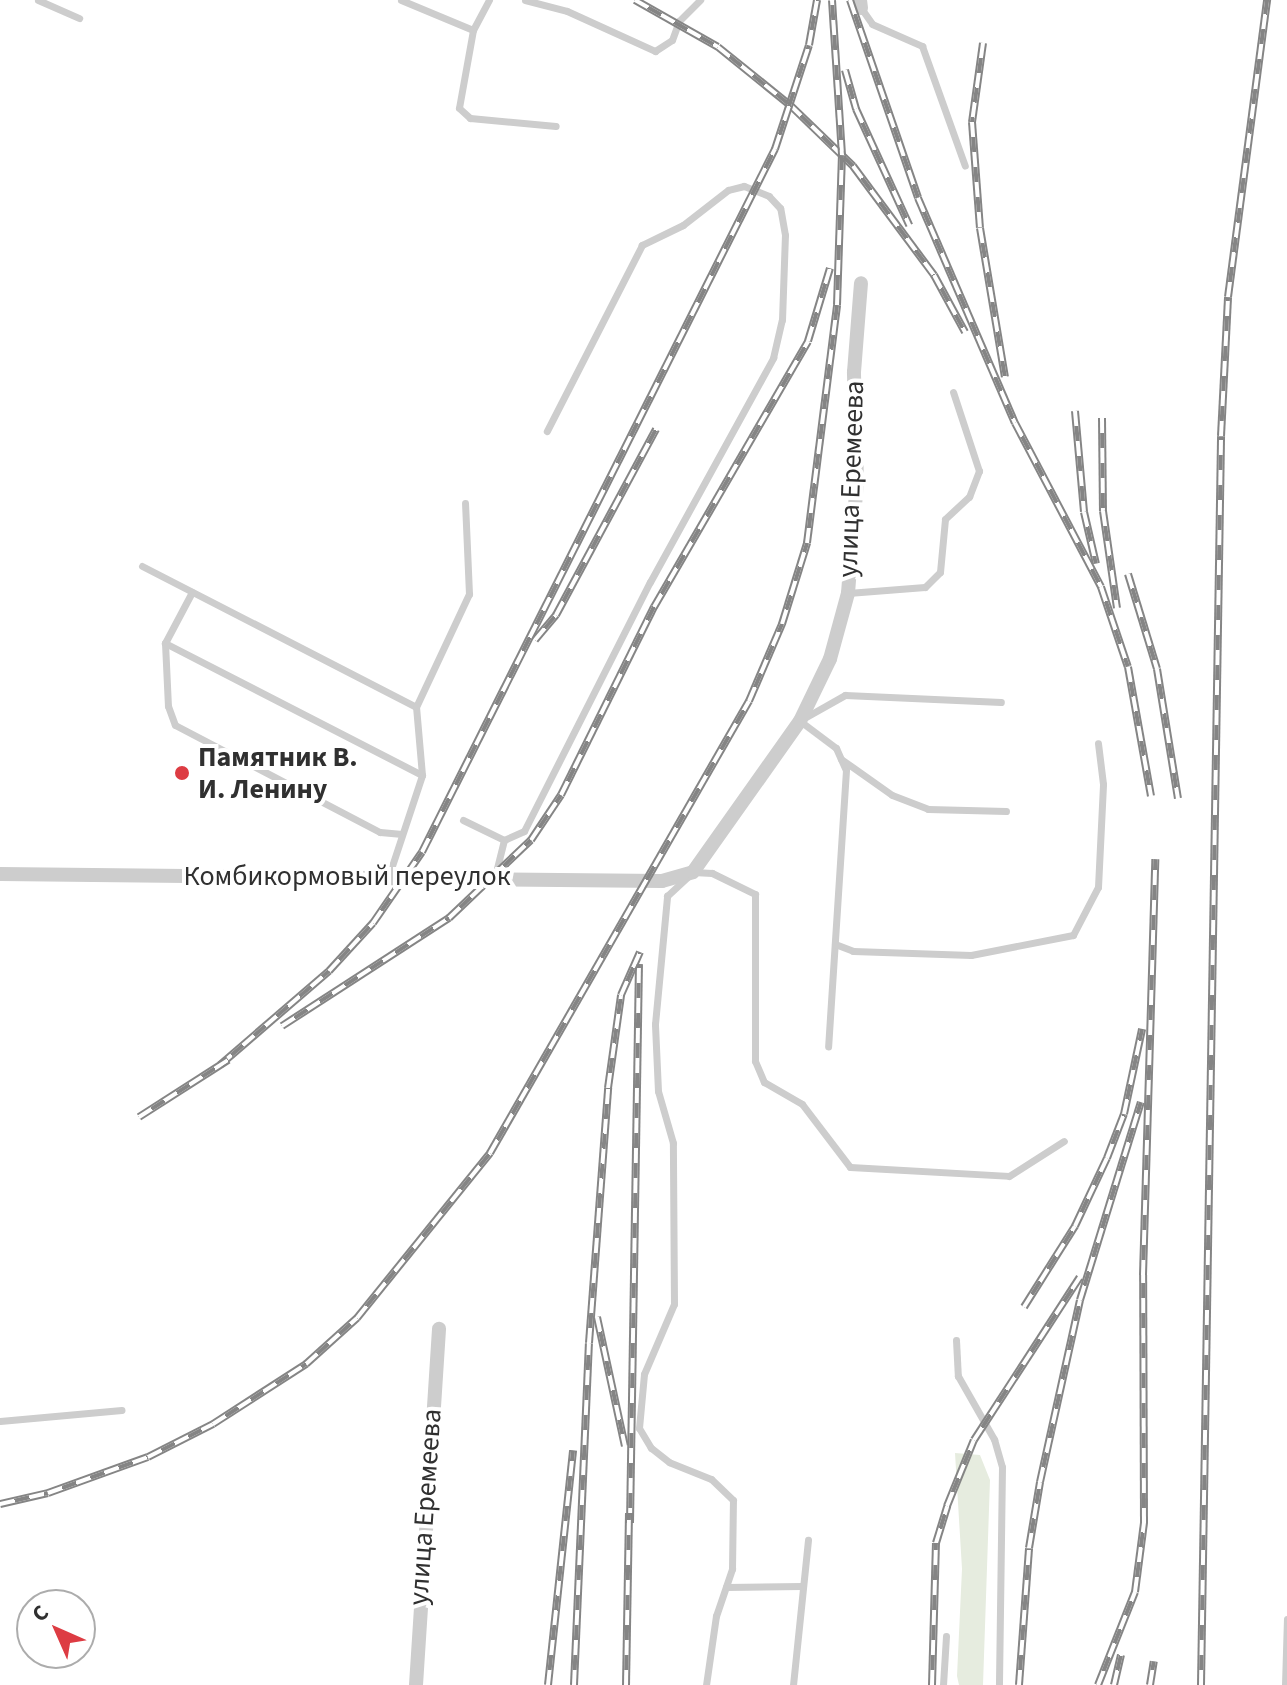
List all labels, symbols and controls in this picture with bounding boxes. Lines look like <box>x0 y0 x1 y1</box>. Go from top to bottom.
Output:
street label: улица Еремеева <box>831 380 871 578</box>
place label: Памятник В. И. Ленину <box>198 740 358 806</box>
marker: Памятник В. И. Ленину <box>173 764 191 782</box>
street label: Комбикормовый переулок <box>183 859 511 893</box>
street label: улица Еремеева <box>401 1408 449 1606</box>
north arrow <box>16 1589 96 1669</box>
text: С <box>25 1598 56 1629</box>

